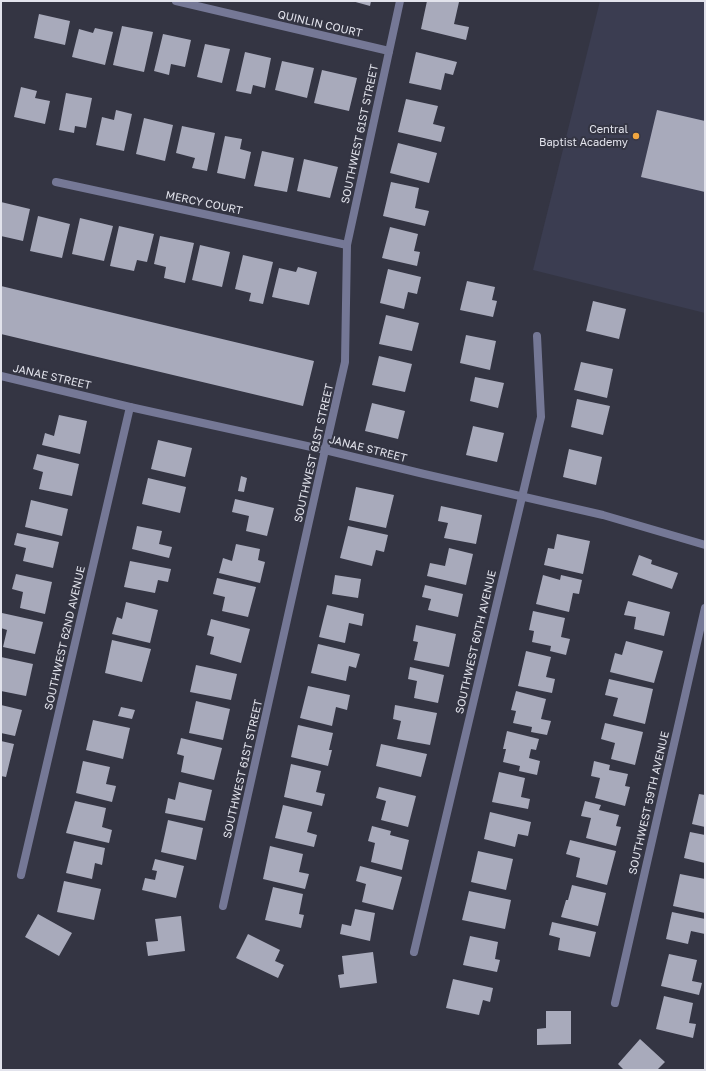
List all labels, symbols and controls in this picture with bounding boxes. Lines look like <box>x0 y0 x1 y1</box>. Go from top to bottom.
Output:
street label: QUINLIN COURT <box>276 8 364 40</box>
street label: SOUTHWEST 61ST STREET <box>339 63 381 205</box>
place label: Central Baptist Academy <box>539 123 628 149</box>
marker: Central Baptist Academy <box>631 131 641 141</box>
street label: MERCY COURT <box>164 188 244 218</box>
street label: JANAE STREET <box>12 362 92 392</box>
street label: SOUTHWEST 61ST STREET <box>292 382 336 524</box>
street label: JANAE STREET <box>328 433 408 465</box>
street label: SOUTHWEST 62ND AVENUE <box>42 565 88 711</box>
street label: SOUTHWEST 60TH AVENUE <box>453 569 499 715</box>
street label: SOUTHWEST 61ST STREET <box>221 698 265 840</box>
street label: SOUTHWEST 59TH AVENUE <box>626 730 672 876</box>

